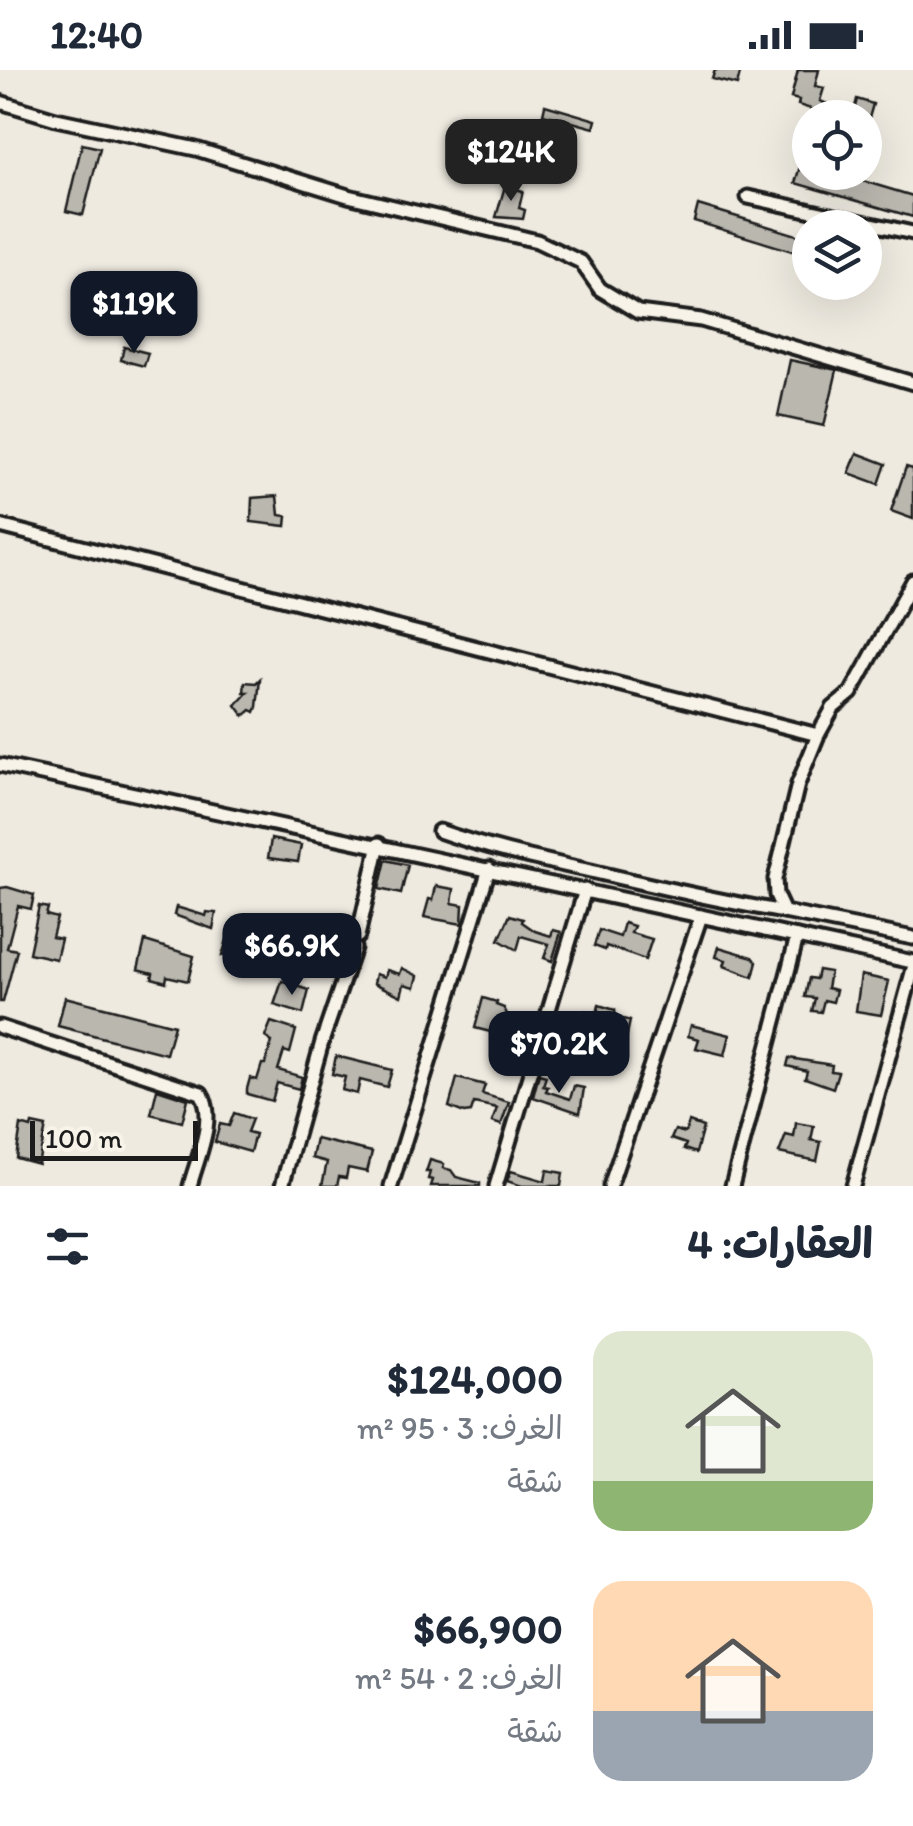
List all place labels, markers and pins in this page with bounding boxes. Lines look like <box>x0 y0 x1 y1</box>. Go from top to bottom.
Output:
pin: $124K <box>441 119 581 204</box>
pin: $119K <box>64 271 204 356</box>
pin: $66.9K <box>211 913 373 998</box>
pin: $70.2K <box>478 1011 640 1096</box>

